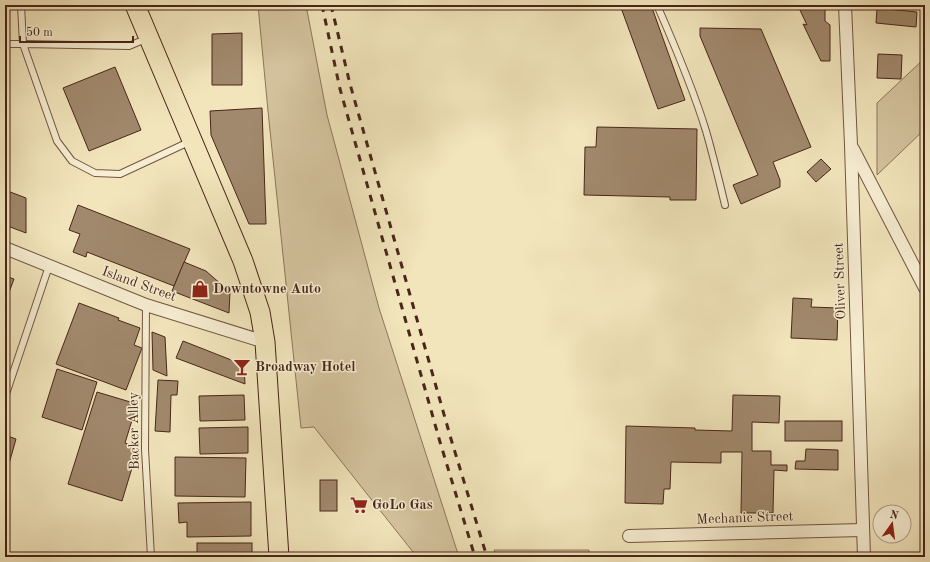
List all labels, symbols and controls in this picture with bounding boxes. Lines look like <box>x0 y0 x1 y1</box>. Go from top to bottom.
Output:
scale bar <box>20 18 133 44</box>
text: 50 m <box>26 26 53 39</box>
street label: Oliver Street <box>832 242 848 320</box>
street label: Island Street <box>100 264 178 304</box>
shop icon: Downtowne Auto <box>190 279 210 299</box>
place label: Downtowne Auto <box>213 282 321 296</box>
bar icon: Broadway Hotel <box>232 357 252 377</box>
place label: Broadway Hotel <box>255 360 356 374</box>
street label: Backer Alley <box>126 391 142 470</box>
supermarket icon: GoLo Gas <box>349 495 369 515</box>
place label: GoLo Gas <box>372 498 433 512</box>
north arrow <box>872 504 912 544</box>
street label: Mechanic Street <box>696 509 794 527</box>
text: N <box>889 509 900 522</box>

